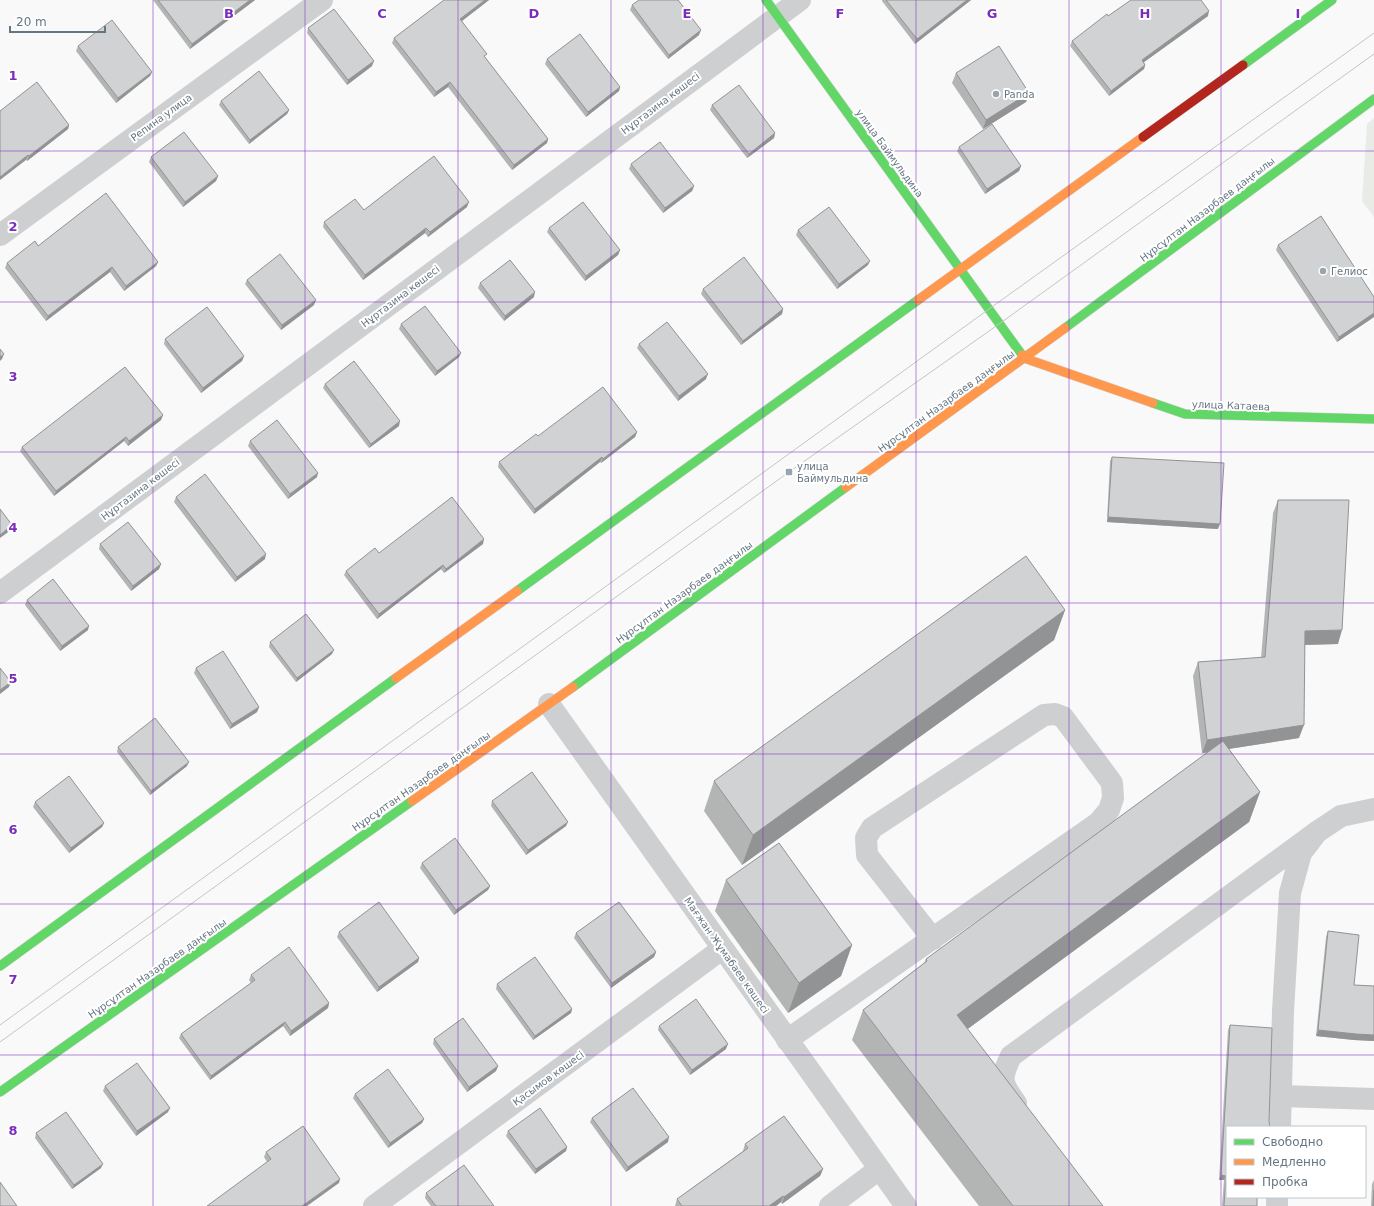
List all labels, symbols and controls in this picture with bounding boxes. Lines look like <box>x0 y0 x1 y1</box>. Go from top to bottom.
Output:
text: B <box>224 6 234 21</box>
text: C <box>377 6 387 21</box>
text: D <box>529 6 540 21</box>
text: E <box>683 6 691 21</box>
text: F <box>836 6 844 21</box>
text: G <box>987 6 997 21</box>
text: H <box>1140 6 1150 21</box>
text: I <box>1296 6 1300 21</box>
scale bar <box>10 8 105 34</box>
text: 20 m <box>16 15 47 29</box>
text: 1 <box>8 68 18 83</box>
street label: Нұртазина көшесі <box>619 70 702 136</box>
marker: Panda <box>991 89 1001 99</box>
place label: Panda <box>1004 89 1035 100</box>
street label: Репина улица <box>129 92 194 143</box>
street label: улица Баймульдина <box>854 107 925 200</box>
street label: Нұрсұлтан Назарбаев даңғылы <box>1138 155 1277 264</box>
text: 2 <box>8 219 18 234</box>
street label: Нұртазина көшесі <box>359 263 442 329</box>
marker: Гелиос <box>1318 266 1328 276</box>
place label: Гелиос <box>1331 266 1368 277</box>
street label: Нұрсұлтан Назарбаев даңғылы <box>876 348 1017 455</box>
text: 3 <box>8 369 18 384</box>
street label: улица Катаева <box>1192 399 1270 412</box>
street label: Нұртазина көшесі <box>99 456 182 522</box>
place label: улица Баймульдина <box>797 461 868 484</box>
marker: улица Баймульдина <box>784 467 794 477</box>
text: 4 <box>8 520 18 535</box>
street label: Нұрсұлтан Назарбаев даңғылы <box>614 539 755 646</box>
text: 5 <box>8 671 18 686</box>
street label: Нұрсұлтан Назарбаев даңғылы <box>350 729 492 834</box>
text: 6 <box>8 822 18 837</box>
street label: Мағжан Жұмабаев көшесі <box>682 895 771 1015</box>
street label: Нұрсұлтан Назарбаев даңғылы <box>86 916 228 1021</box>
text: 7 <box>8 972 18 987</box>
street label: Қасымов көшесі <box>511 1049 586 1108</box>
text: 8 <box>8 1123 18 1138</box>
legend <box>1226 1126 1366 1198</box>
text: Свободно <box>1262 1135 1323 1149</box>
text: Медленно <box>1262 1155 1326 1169</box>
text: Пробка <box>1262 1175 1308 1189</box>

